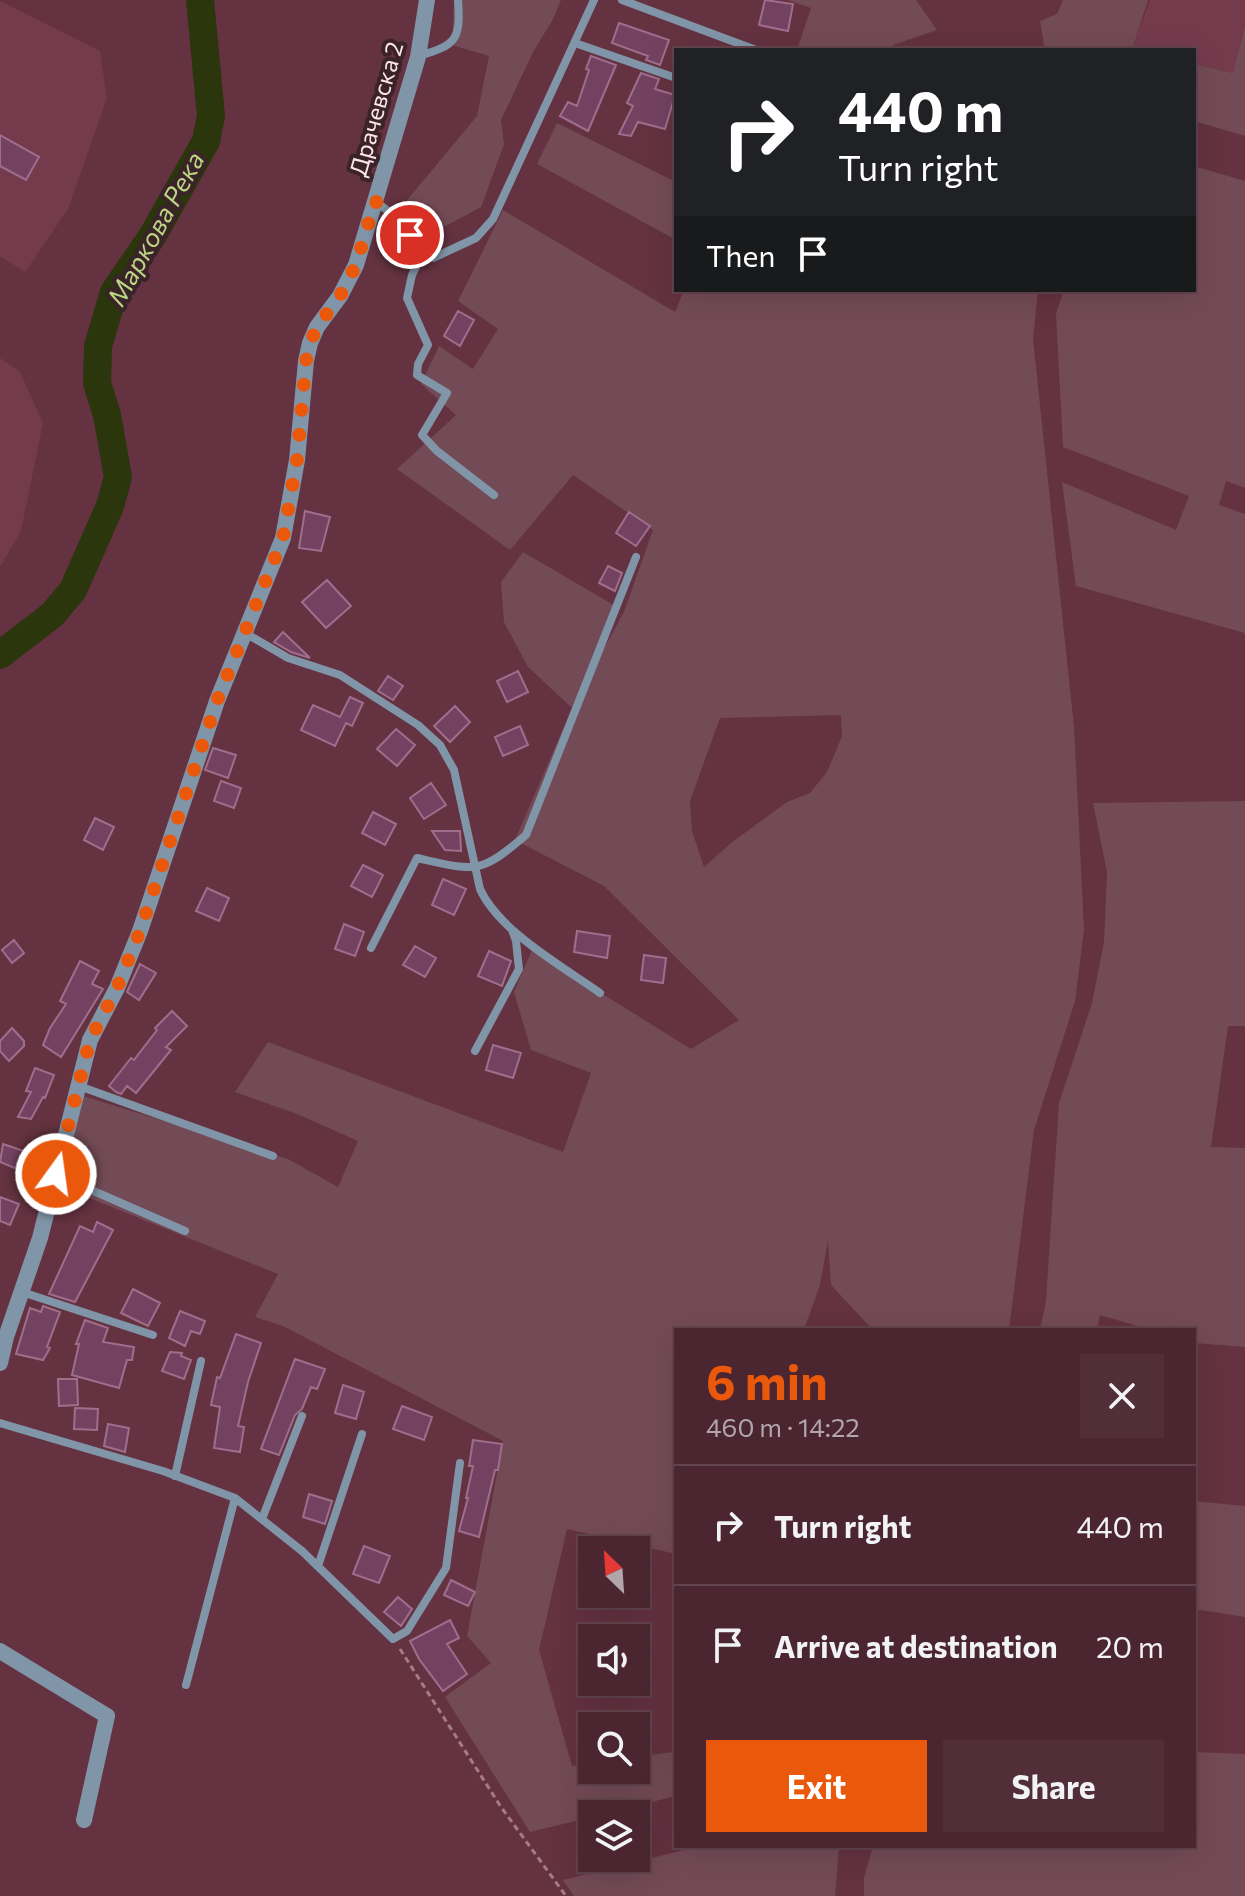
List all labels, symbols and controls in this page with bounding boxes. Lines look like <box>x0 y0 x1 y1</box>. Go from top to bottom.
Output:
street label: Драчевска 2 <box>343 38 409 179</box>
text: 440 m <box>838 75 1003 144</box>
icon: right <box>706 80 810 184</box>
text: Turn right <box>838 144 999 188</box>
water label: Маркова Река <box>100 146 210 311</box>
pin <box>376 201 444 269</box>
icon: arrive <box>388 213 432 257</box>
icon: arrive <box>791 232 835 276</box>
text: Then <box>706 236 775 273</box>
position arrow <box>14 1132 98 1216</box>
text: 6 min <box>706 1351 828 1410</box>
button: close <box>1080 1354 1164 1438</box>
text: 460 m · 14:22 <box>706 1411 860 1442</box>
icon: right <box>706 1503 750 1547</box>
text: Turn right <box>774 1507 911 1544</box>
text: 440 m <box>1077 1507 1164 1544</box>
north arrow <box>578 1536 650 1608</box>
map controls <box>578 1536 650 1872</box>
icon: arrive <box>706 1623 750 1667</box>
button: sound <box>578 1624 650 1696</box>
text: Arrive at destination <box>774 1627 1058 1664</box>
text: 20 m <box>1096 1627 1164 1664</box>
button: search <box>578 1712 650 1784</box>
button: Exit <box>706 1740 927 1832</box>
button: Share <box>943 1740 1164 1832</box>
button: layers <box>578 1800 650 1872</box>

